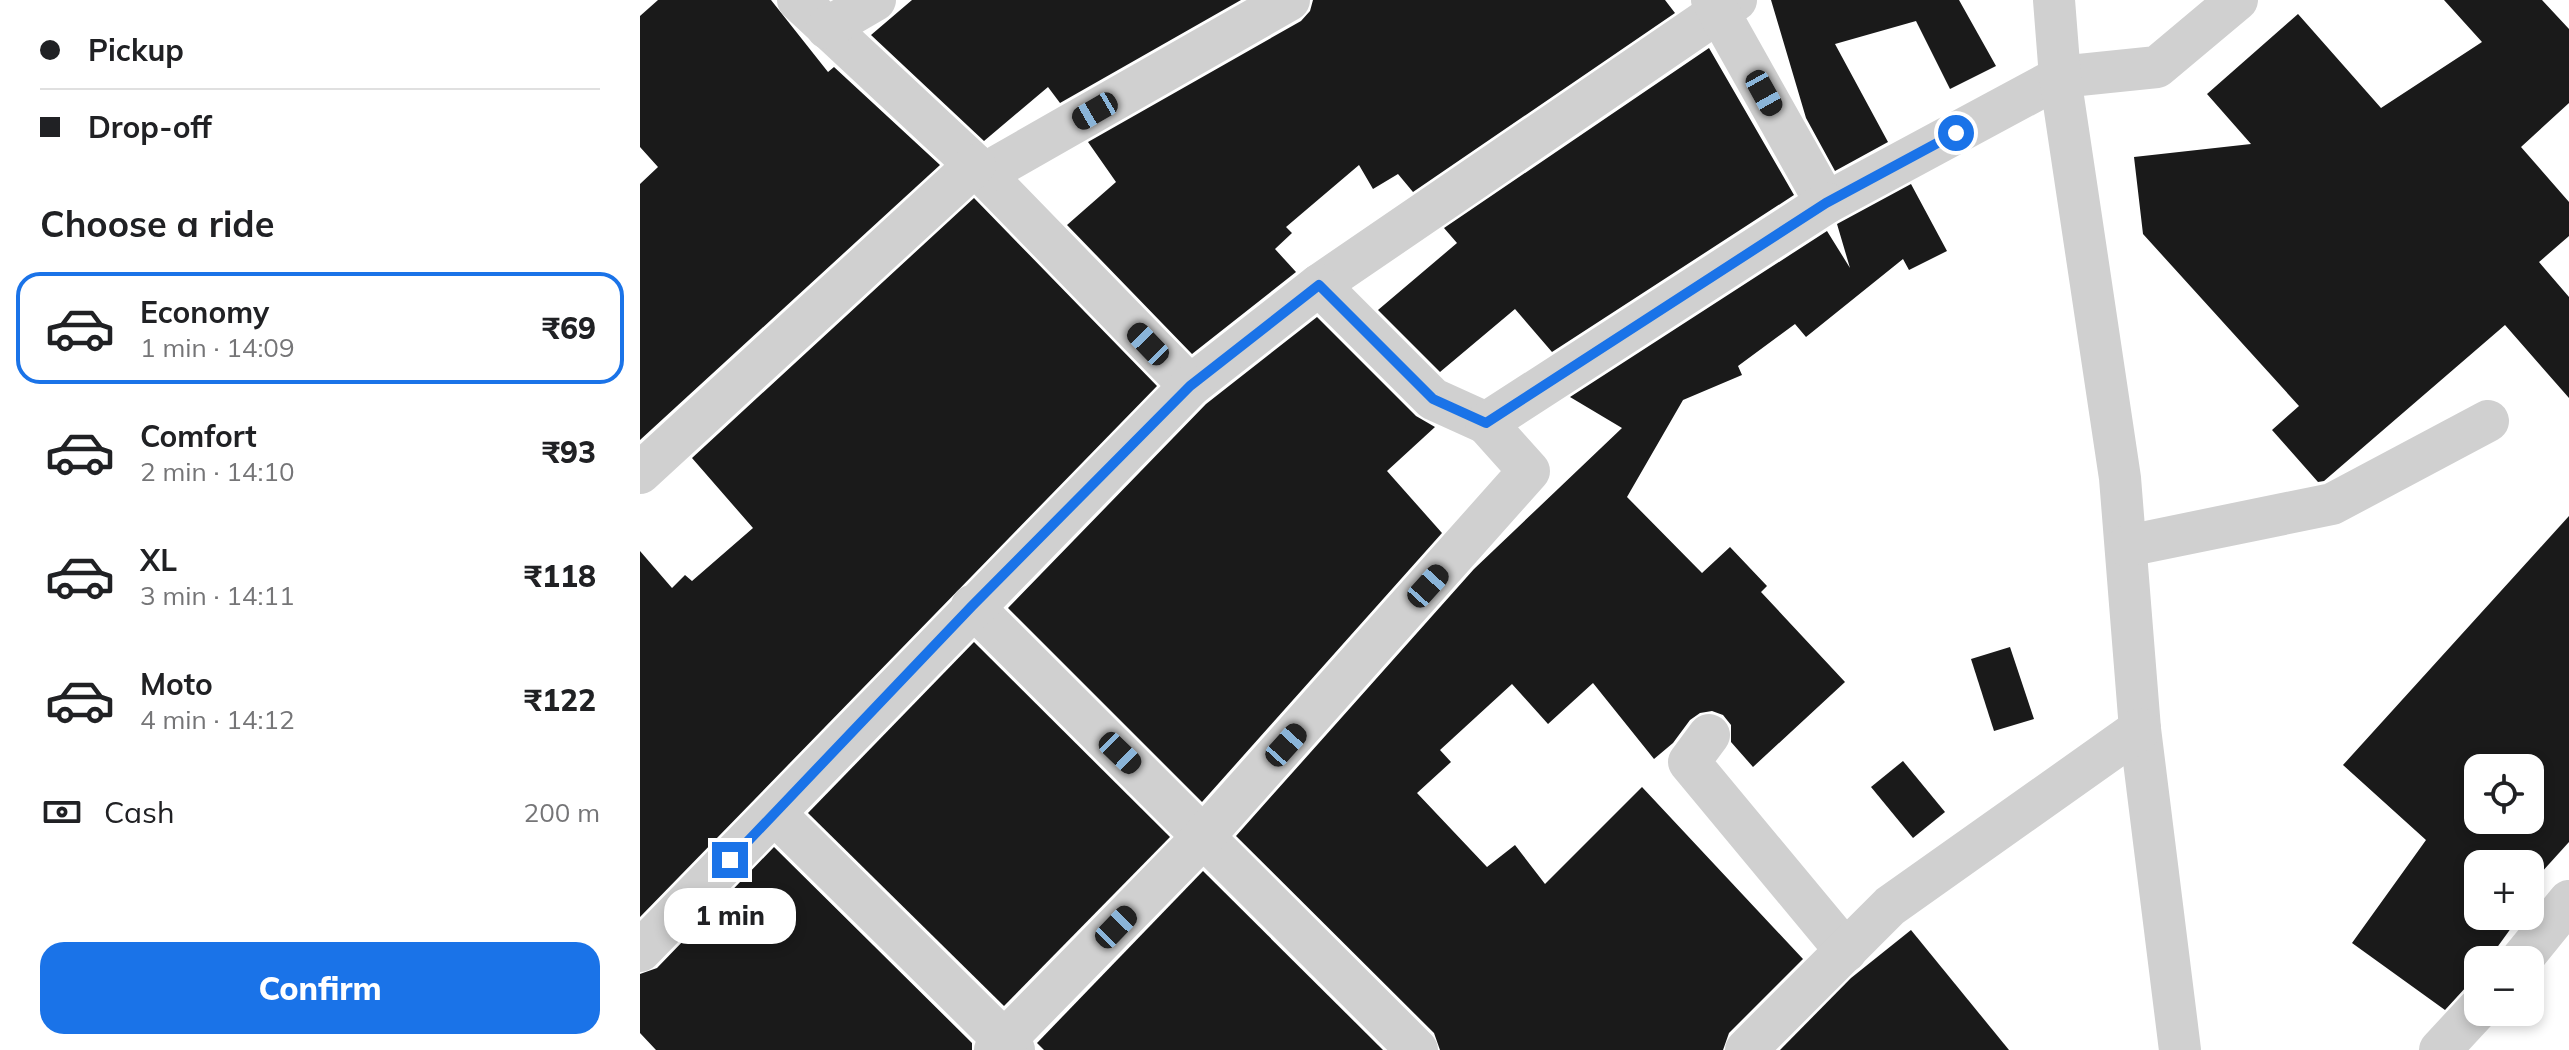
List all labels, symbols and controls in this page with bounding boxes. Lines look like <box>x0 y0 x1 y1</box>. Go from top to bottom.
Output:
text: Pickup <box>88 31 184 69</box>
car <box>1742 66 1786 120</box>
car <box>1068 89 1122 133</box>
text: Drop-off <box>88 108 212 146</box>
route start <box>1938 115 1974 151</box>
text: Choose a ride <box>40 201 274 246</box>
icon: car <box>44 292 116 364</box>
text: Economy <box>140 293 269 331</box>
text: ₹69 <box>542 309 596 347</box>
car <box>1123 318 1173 370</box>
text: 1 min · 14:09 <box>140 331 295 364</box>
icon: car <box>44 416 116 488</box>
text: Comfort <box>140 417 257 455</box>
text: ₹93 <box>542 433 596 471</box>
text: 2 min · 14:10 <box>140 455 295 488</box>
icon: car <box>44 540 116 612</box>
text: XL <box>140 541 177 579</box>
text: ₹118 <box>524 557 596 595</box>
car <box>1403 560 1453 612</box>
text: 3 min · 14:11 <box>140 579 295 612</box>
icon: car <box>44 664 116 736</box>
text: Moto <box>140 665 213 703</box>
text: ₹122 <box>524 681 596 719</box>
text: 4 min · 14:12 <box>140 703 295 736</box>
car <box>1261 719 1311 771</box>
car <box>1094 728 1146 778</box>
map controls <box>2464 754 2544 1026</box>
button: locate <box>2464 754 2544 834</box>
icon: cash <box>40 790 84 834</box>
text: Cash <box>104 793 175 831</box>
text: 200 m <box>524 796 600 829</box>
route end <box>712 842 748 878</box>
button: + <box>2464 850 2544 930</box>
callout: 1 min <box>664 888 796 944</box>
text: 1 min <box>695 899 765 932</box>
car <box>1091 901 1141 953</box>
button: Confirm <box>40 942 600 1034</box>
button: − <box>2464 946 2544 1026</box>

